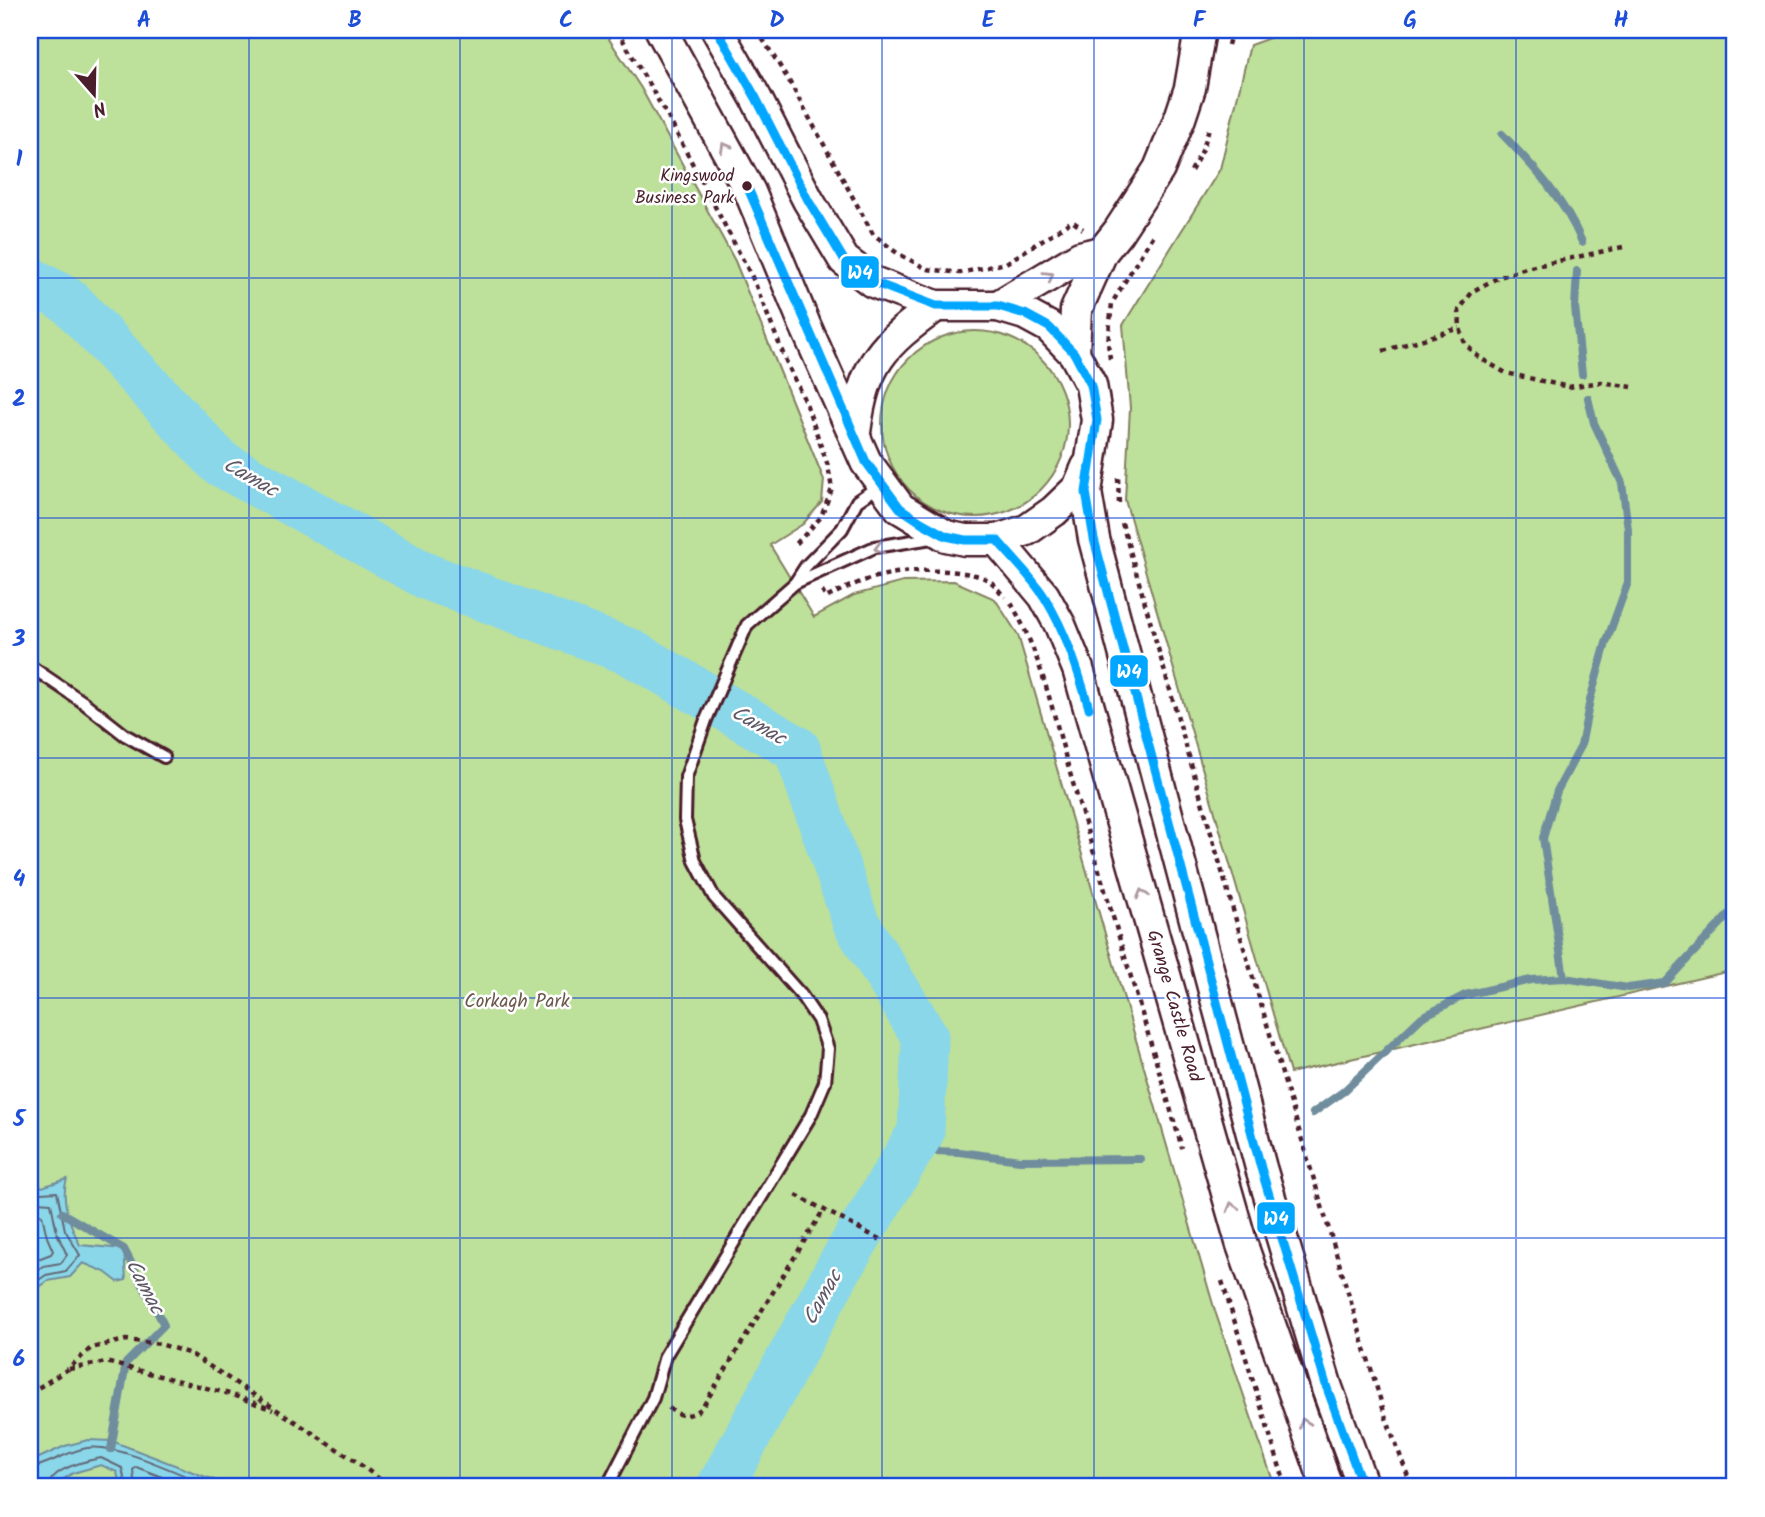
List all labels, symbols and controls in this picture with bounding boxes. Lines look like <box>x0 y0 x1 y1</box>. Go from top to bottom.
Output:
text: A <box>137 3 151 39</box>
text: B <box>348 3 362 39</box>
text: C <box>559 3 573 39</box>
text: D <box>769 3 785 39</box>
text: E <box>982 3 996 39</box>
text: F <box>1193 3 1207 39</box>
text: G <box>1403 3 1417 39</box>
text: H <box>1614 3 1629 39</box>
north arrow <box>60 60 130 130</box>
text: N <box>88 92 110 124</box>
text: 1 <box>16 142 23 178</box>
one-way arrow <box>720 142 734 154</box>
place label: Kingswood Business Park <box>635 163 735 212</box>
marker: Kingswood Business Park <box>740 179 754 193</box>
line badge: W4 <box>840 255 880 289</box>
text: W4 <box>847 259 873 289</box>
one-way arrow <box>1041 271 1054 284</box>
text: 2 <box>12 382 26 418</box>
water label: Camac <box>216 449 286 508</box>
one-way arrow <box>873 540 885 554</box>
text: 3 <box>12 622 26 658</box>
line badge: W4 <box>1109 654 1149 688</box>
text: W4 <box>1116 658 1142 688</box>
water label: Camac <box>724 697 794 756</box>
text: 4 <box>13 862 26 898</box>
one-way arrow <box>1136 889 1151 901</box>
street label: Grange Castle Road <box>1138 927 1210 1086</box>
park label: Corkagh Park <box>464 987 570 1017</box>
text: 5 <box>12 1102 27 1138</box>
line badge: W4 <box>1256 1201 1296 1235</box>
one-way arrow <box>1225 1202 1240 1214</box>
text: W4 <box>1263 1205 1289 1235</box>
water label: Camac <box>116 1253 174 1323</box>
water label: Camac <box>794 1262 853 1332</box>
text: 6 <box>13 1342 25 1378</box>
one-way arrow <box>1298 1417 1312 1429</box>

